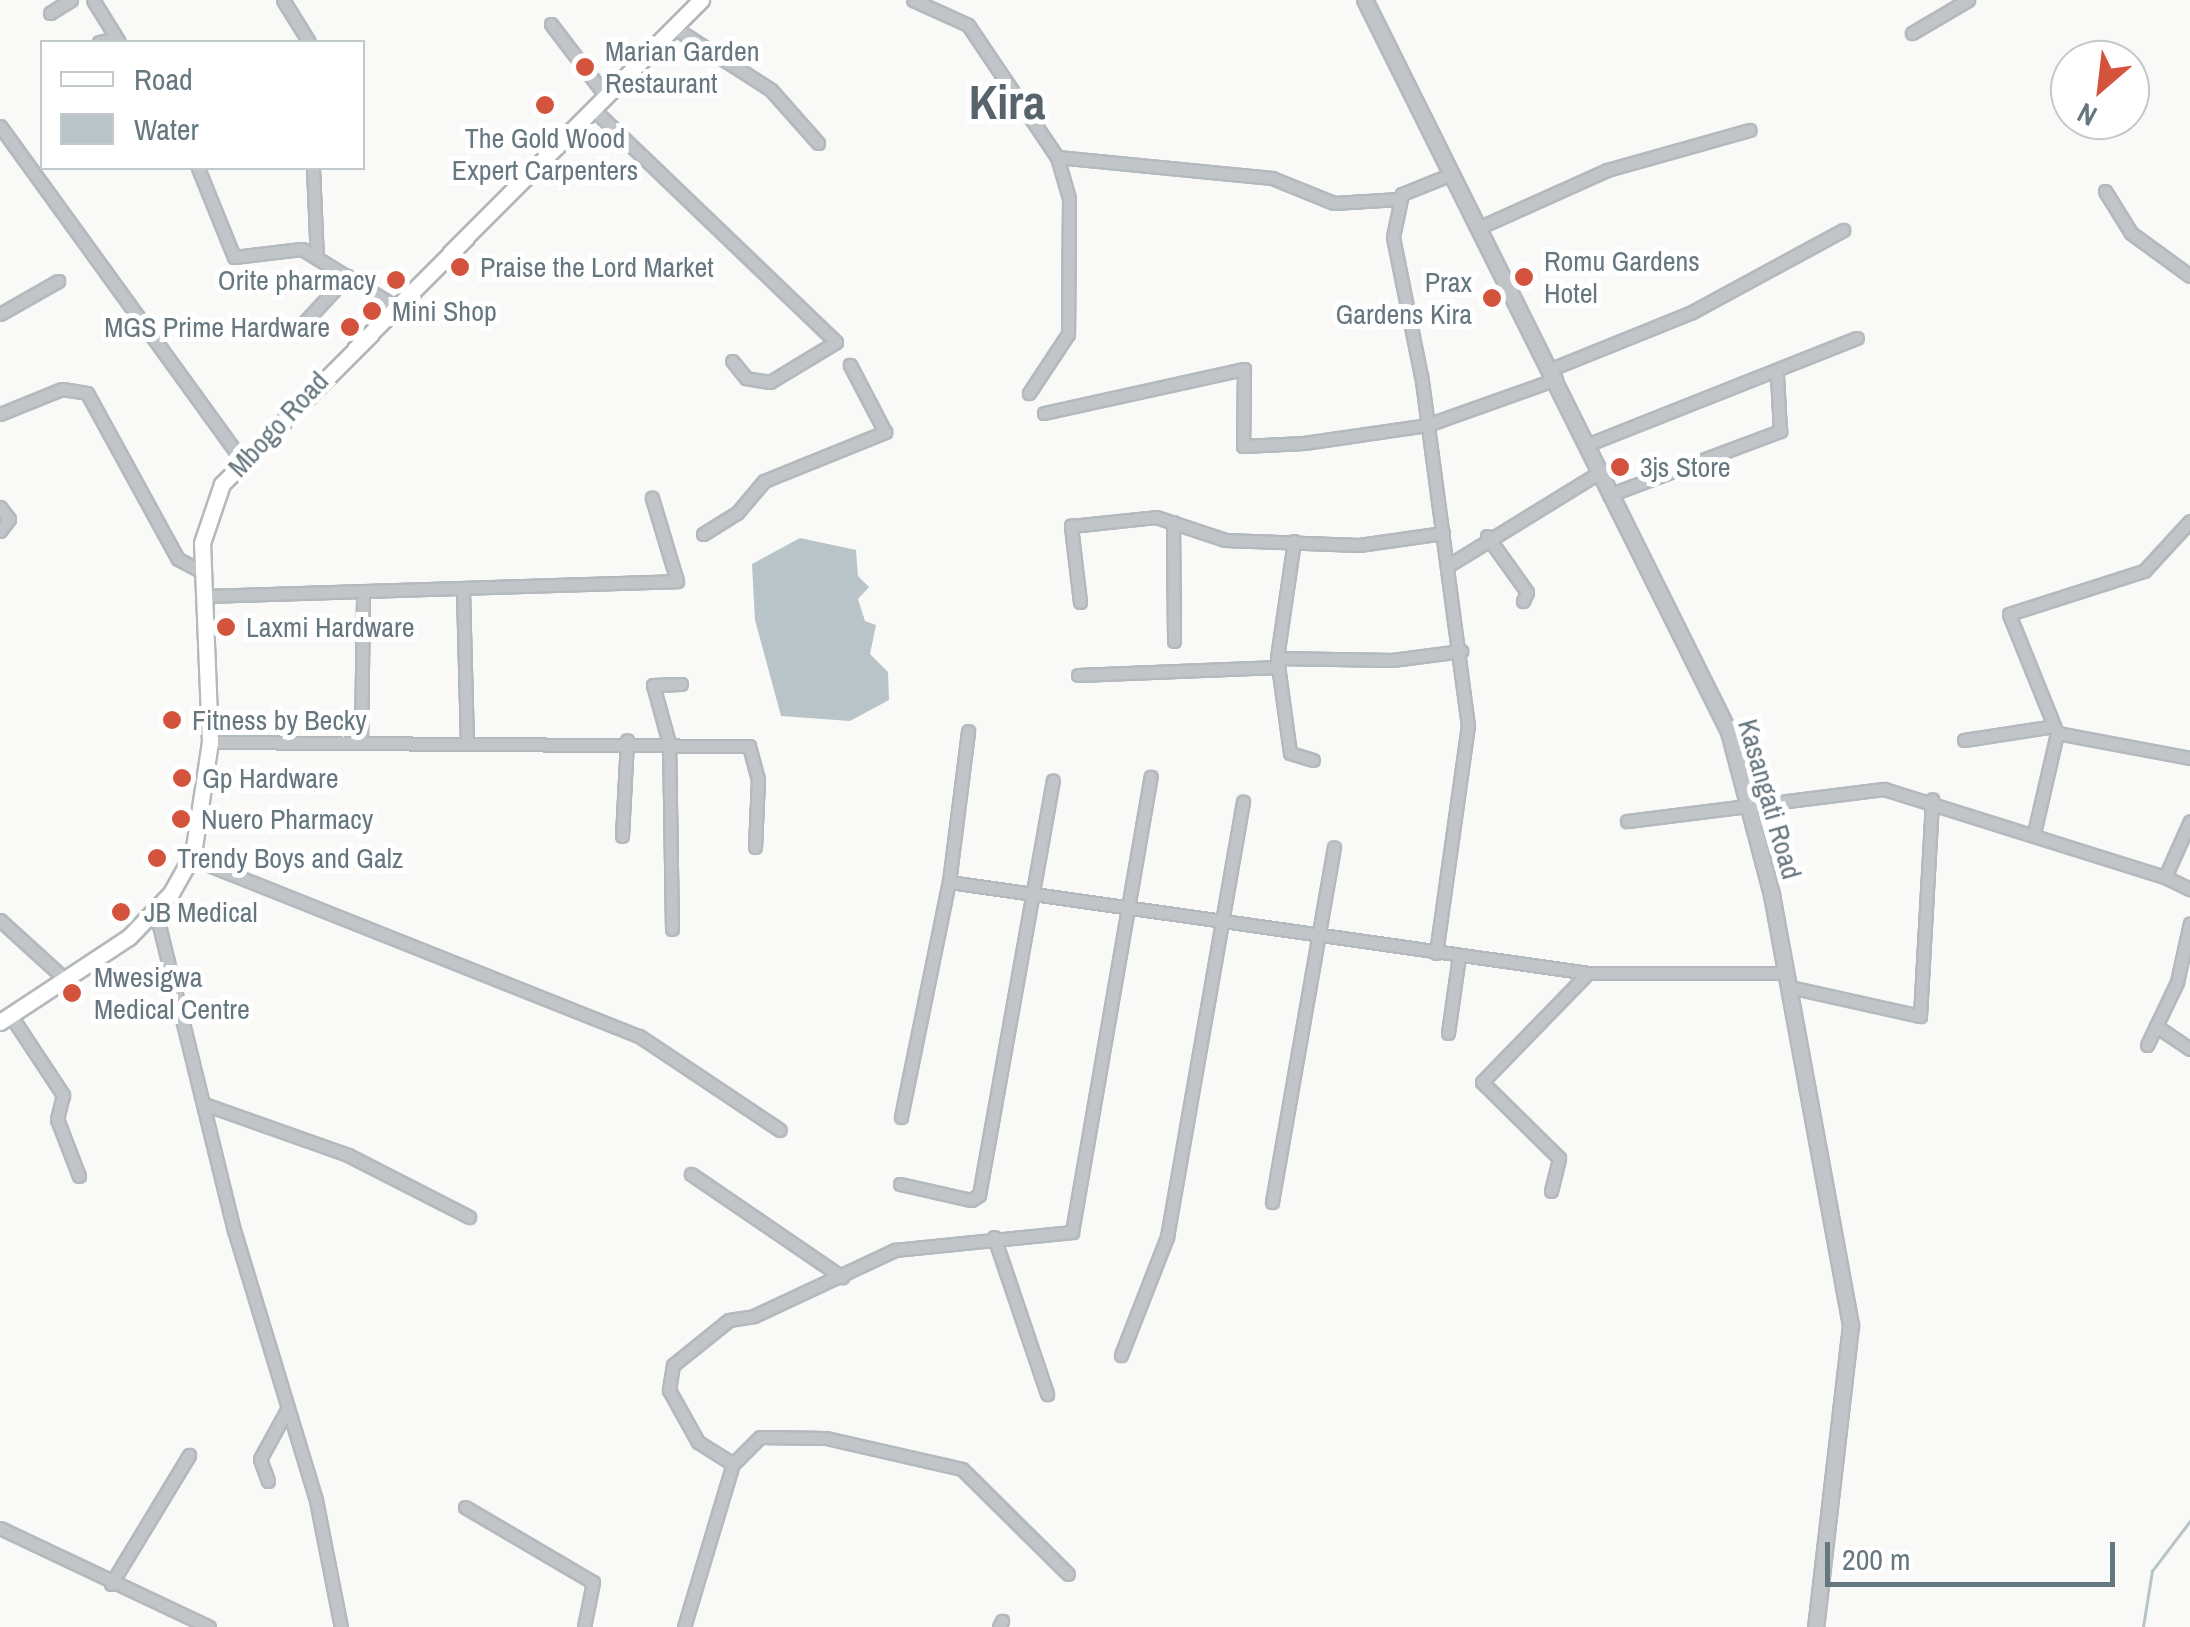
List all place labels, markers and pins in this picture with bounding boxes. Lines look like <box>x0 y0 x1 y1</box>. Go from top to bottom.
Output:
place label: Marian Garden Restaurant <box>605 34 759 100</box>
marker: Marian Garden Restaurant <box>574 56 596 78</box>
marker: The Gold Wood Expert Carpenters <box>534 94 556 116</box>
place label: The Gold Wood Expert Carpenters <box>452 121 638 187</box>
place label: Romu Gardens Hotel <box>1544 244 1700 310</box>
place label: Praise the Lord Market <box>480 250 714 284</box>
marker: Praise the Lord Market <box>449 256 471 278</box>
place label: Orite pharmacy <box>218 263 376 297</box>
place label: Prax Gardens Kira <box>1335 265 1472 331</box>
marker: Romu Gardens Hotel <box>1513 266 1535 288</box>
marker: Orite pharmacy <box>385 269 407 291</box>
marker: Prax Gardens Kira <box>1481 287 1503 309</box>
place label: Mini Shop <box>392 294 497 328</box>
marker: Mini Shop <box>361 300 383 322</box>
place label: MGS Prime Hardware <box>104 310 330 344</box>
marker: MGS Prime Hardware <box>339 316 361 338</box>
place label: 3js Store <box>1640 450 1731 484</box>
marker: 3js Store <box>1609 456 1631 478</box>
place label: Laxmi Hardware <box>246 610 414 644</box>
marker: Laxmi Hardware <box>215 616 237 638</box>
place label: Fitness by Becky <box>192 703 367 737</box>
marker: Fitness by Becky <box>161 709 183 731</box>
place label: Gp Hardware <box>202 761 339 795</box>
marker: Gp Hardware <box>171 767 193 789</box>
place label: Nuero Pharmacy <box>201 802 373 836</box>
marker: Nuero Pharmacy <box>170 808 192 830</box>
place label: Trendy Boys and Galz <box>177 841 403 875</box>
marker: Trendy Boys and Galz <box>146 847 168 869</box>
place label: JB Medical <box>144 895 258 929</box>
marker: JB Medical <box>108 899 134 925</box>
place label: Mwesigwa Medical Centre <box>94 960 250 1026</box>
marker: Mwesigwa Medical Centre <box>59 980 85 1006</box>

